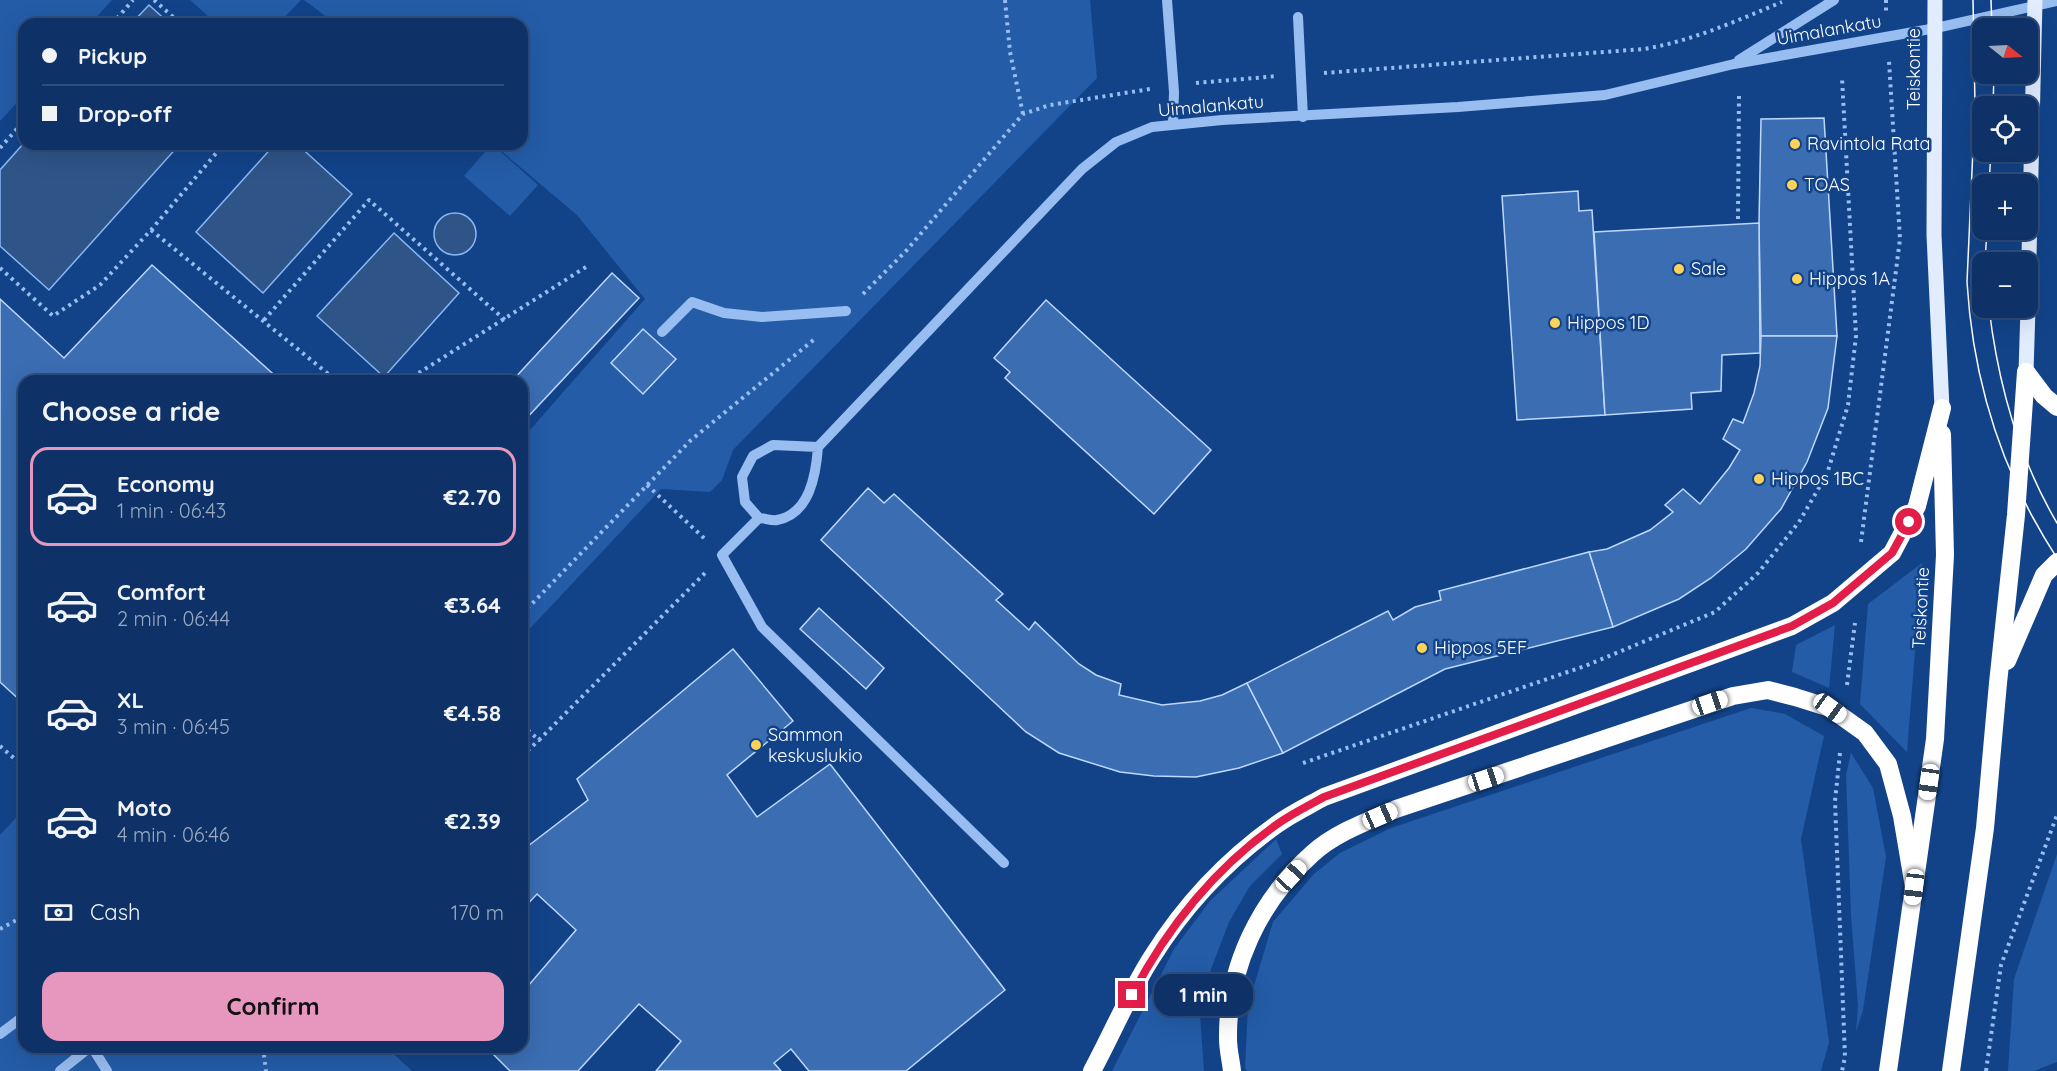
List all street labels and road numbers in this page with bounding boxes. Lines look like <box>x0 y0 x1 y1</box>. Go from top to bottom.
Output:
street label: Uimalankatu <box>1775 9 1883 50</box>
street label: Teiskontie <box>1902 28 1925 110</box>
street label: Uimalankatu <box>1157 89 1265 122</box>
street label: Teiskontie <box>1907 567 1934 649</box>

